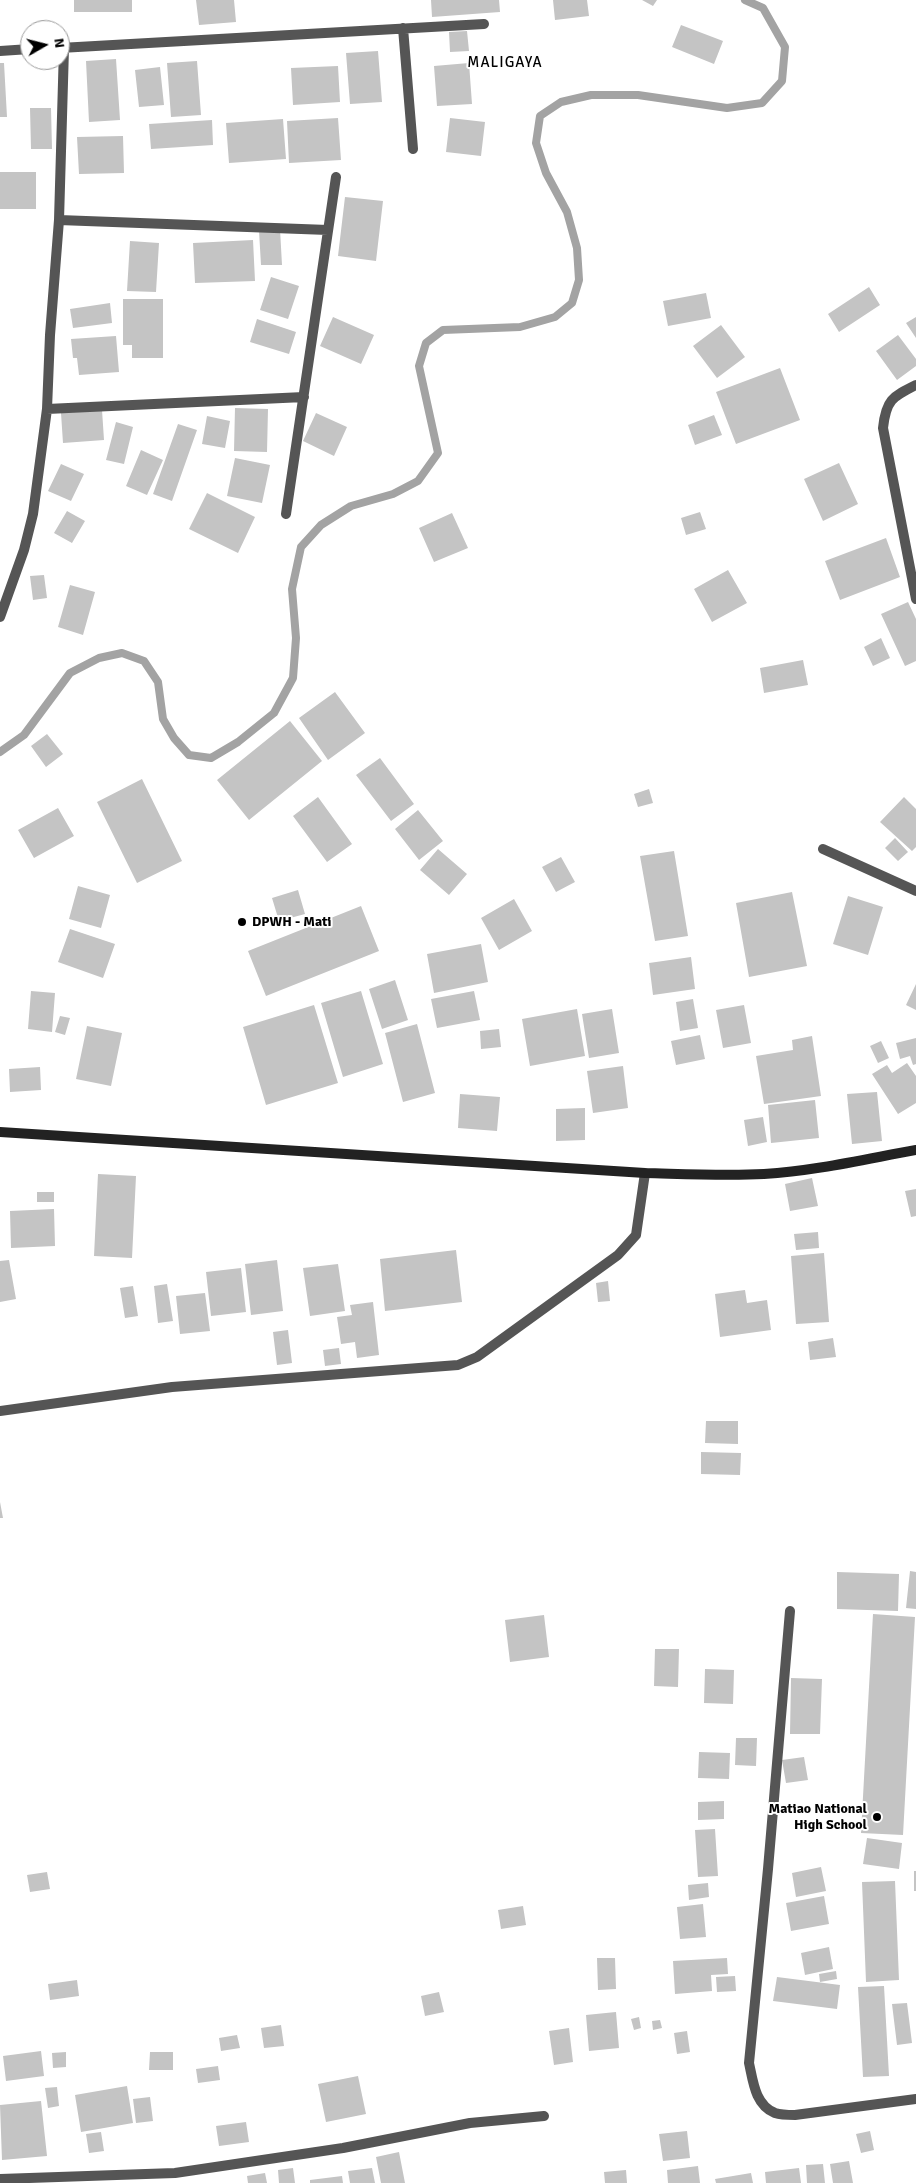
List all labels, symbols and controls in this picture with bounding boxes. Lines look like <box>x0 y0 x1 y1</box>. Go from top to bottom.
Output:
north arrow <box>20 20 70 70</box>
text: N <box>50 37 68 49</box>
district label: MALIGAYA <box>466 54 544 72</box>
place label: DPWH - Mati <box>252 914 331 930</box>
marker: DPWH - Mati <box>236 916 248 928</box>
place label: Matiao National High School <box>769 1801 867 1834</box>
marker: Matiao National High School <box>871 1811 883 1823</box>

